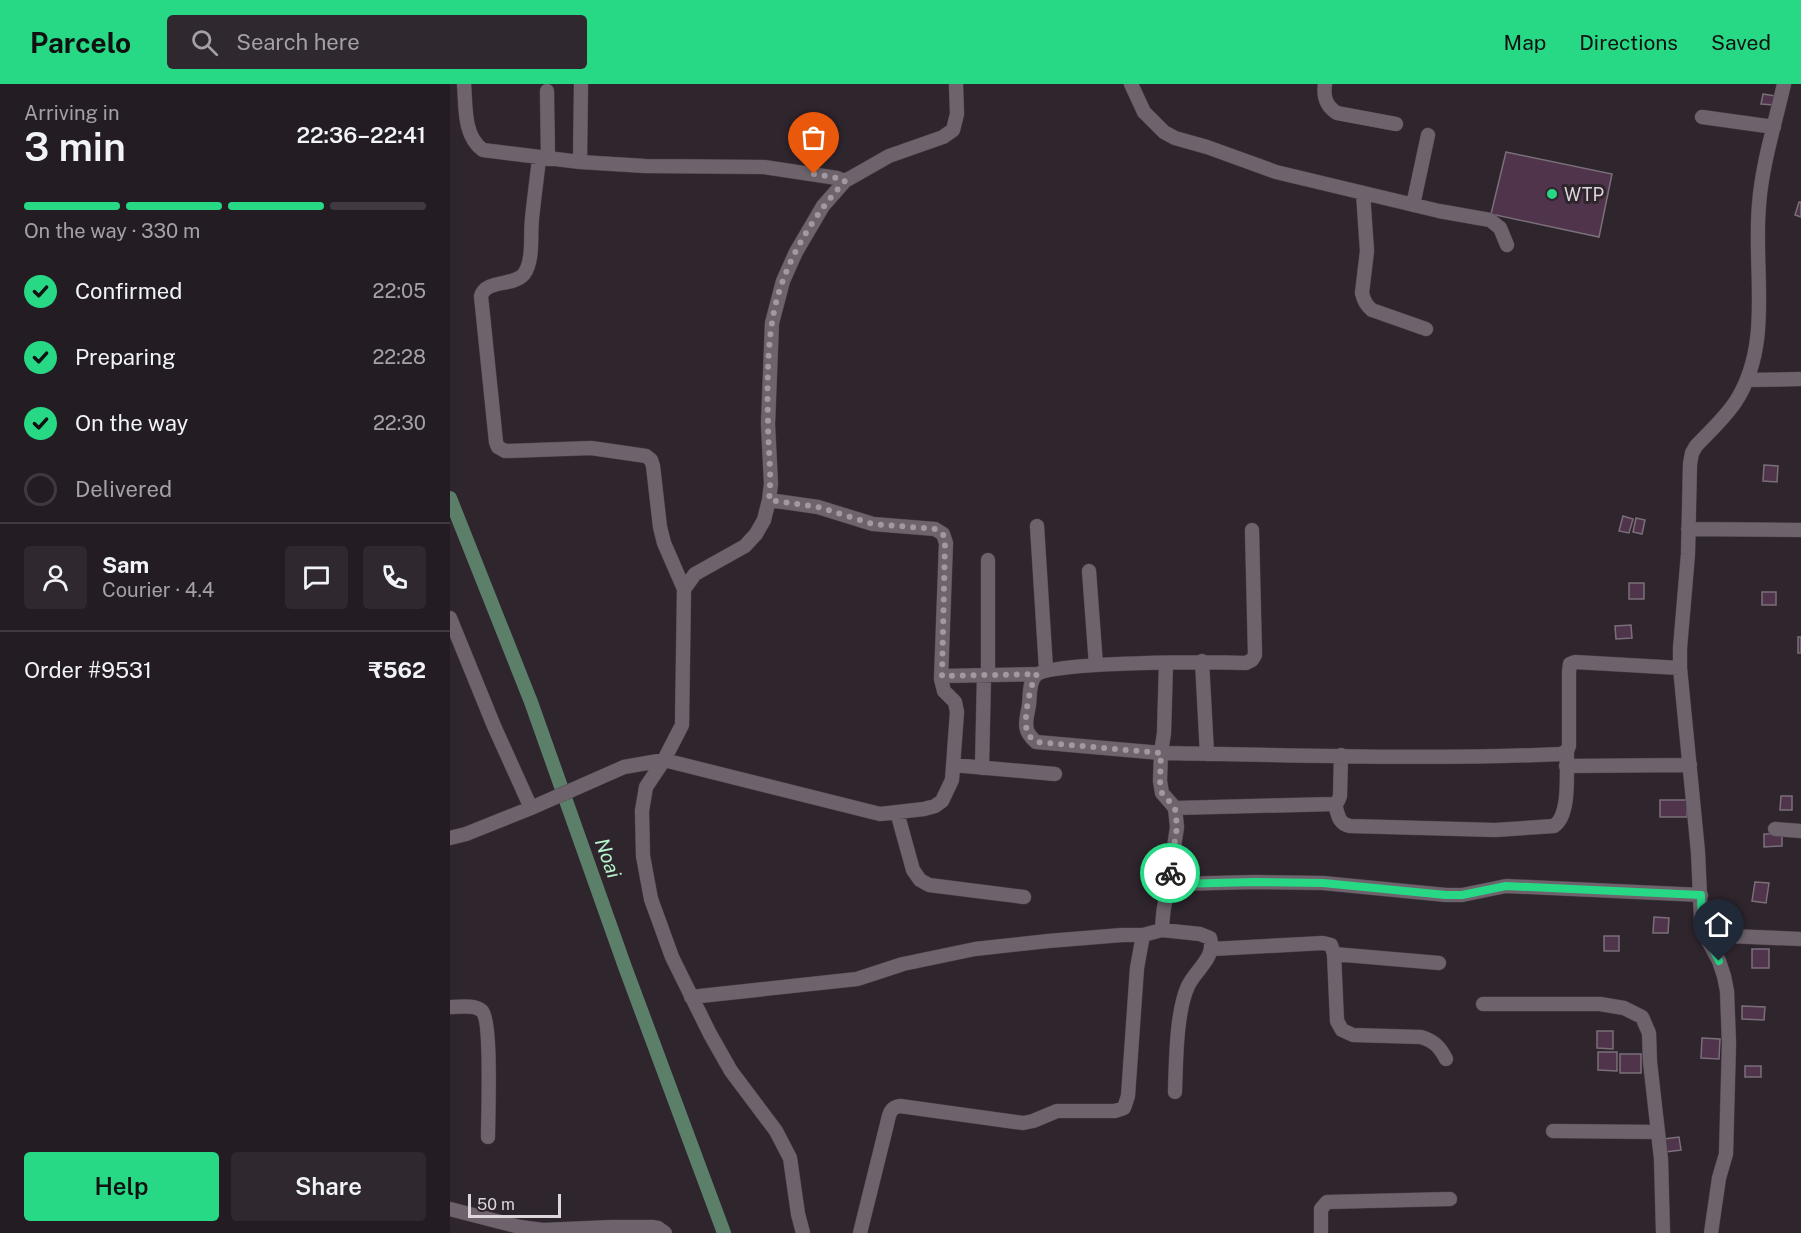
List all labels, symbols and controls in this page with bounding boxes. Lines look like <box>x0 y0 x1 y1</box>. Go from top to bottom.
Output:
search box <box>167 15 587 69</box>
text: Parcelo <box>30 26 131 59</box>
icon: search <box>188 26 221 59</box>
text: Search here <box>236 29 360 55</box>
text: Map <box>1504 30 1546 55</box>
text: Directions <box>1579 30 1678 55</box>
text: Saved <box>1711 30 1771 55</box>
text: Arriving in <box>24 101 119 125</box>
pin <box>788 112 839 174</box>
icon: bag <box>797 121 830 154</box>
text: 22:36–22:41 <box>296 122 426 148</box>
text: 3 min <box>24 124 126 170</box>
place label: WTP <box>1564 184 1604 205</box>
marker: WTP <box>1545 187 1559 201</box>
text: On the way · 330 m <box>24 219 200 243</box>
icon: check <box>24 275 57 308</box>
text: Confirmed <box>75 278 182 304</box>
text: 22:05 <box>373 279 426 303</box>
icon: check <box>24 341 57 374</box>
text: Preparing <box>75 344 176 370</box>
text: 22:28 <box>372 345 426 369</box>
icon: check <box>24 407 57 440</box>
text: On the way <box>75 410 188 436</box>
text: 22:30 <box>373 411 426 435</box>
text: Delivered <box>75 476 172 502</box>
button: person <box>24 546 87 609</box>
button: chat <box>285 546 348 609</box>
button: phone <box>363 546 426 609</box>
text: Sam <box>102 552 149 578</box>
text: Courier · 4.4 <box>102 578 214 602</box>
text: Order #9531 <box>24 657 152 683</box>
text: ₹562 <box>369 657 426 683</box>
water label: Noai <box>590 835 626 881</box>
courier <box>1140 843 1200 903</box>
icon: bike <box>1154 857 1187 890</box>
pin <box>1693 899 1744 961</box>
icon: home <box>1702 908 1735 941</box>
button: Help <box>24 1152 219 1221</box>
button: Share <box>231 1152 426 1221</box>
scale bar <box>468 1191 561 1218</box>
text: 50 m <box>477 1195 515 1214</box>

